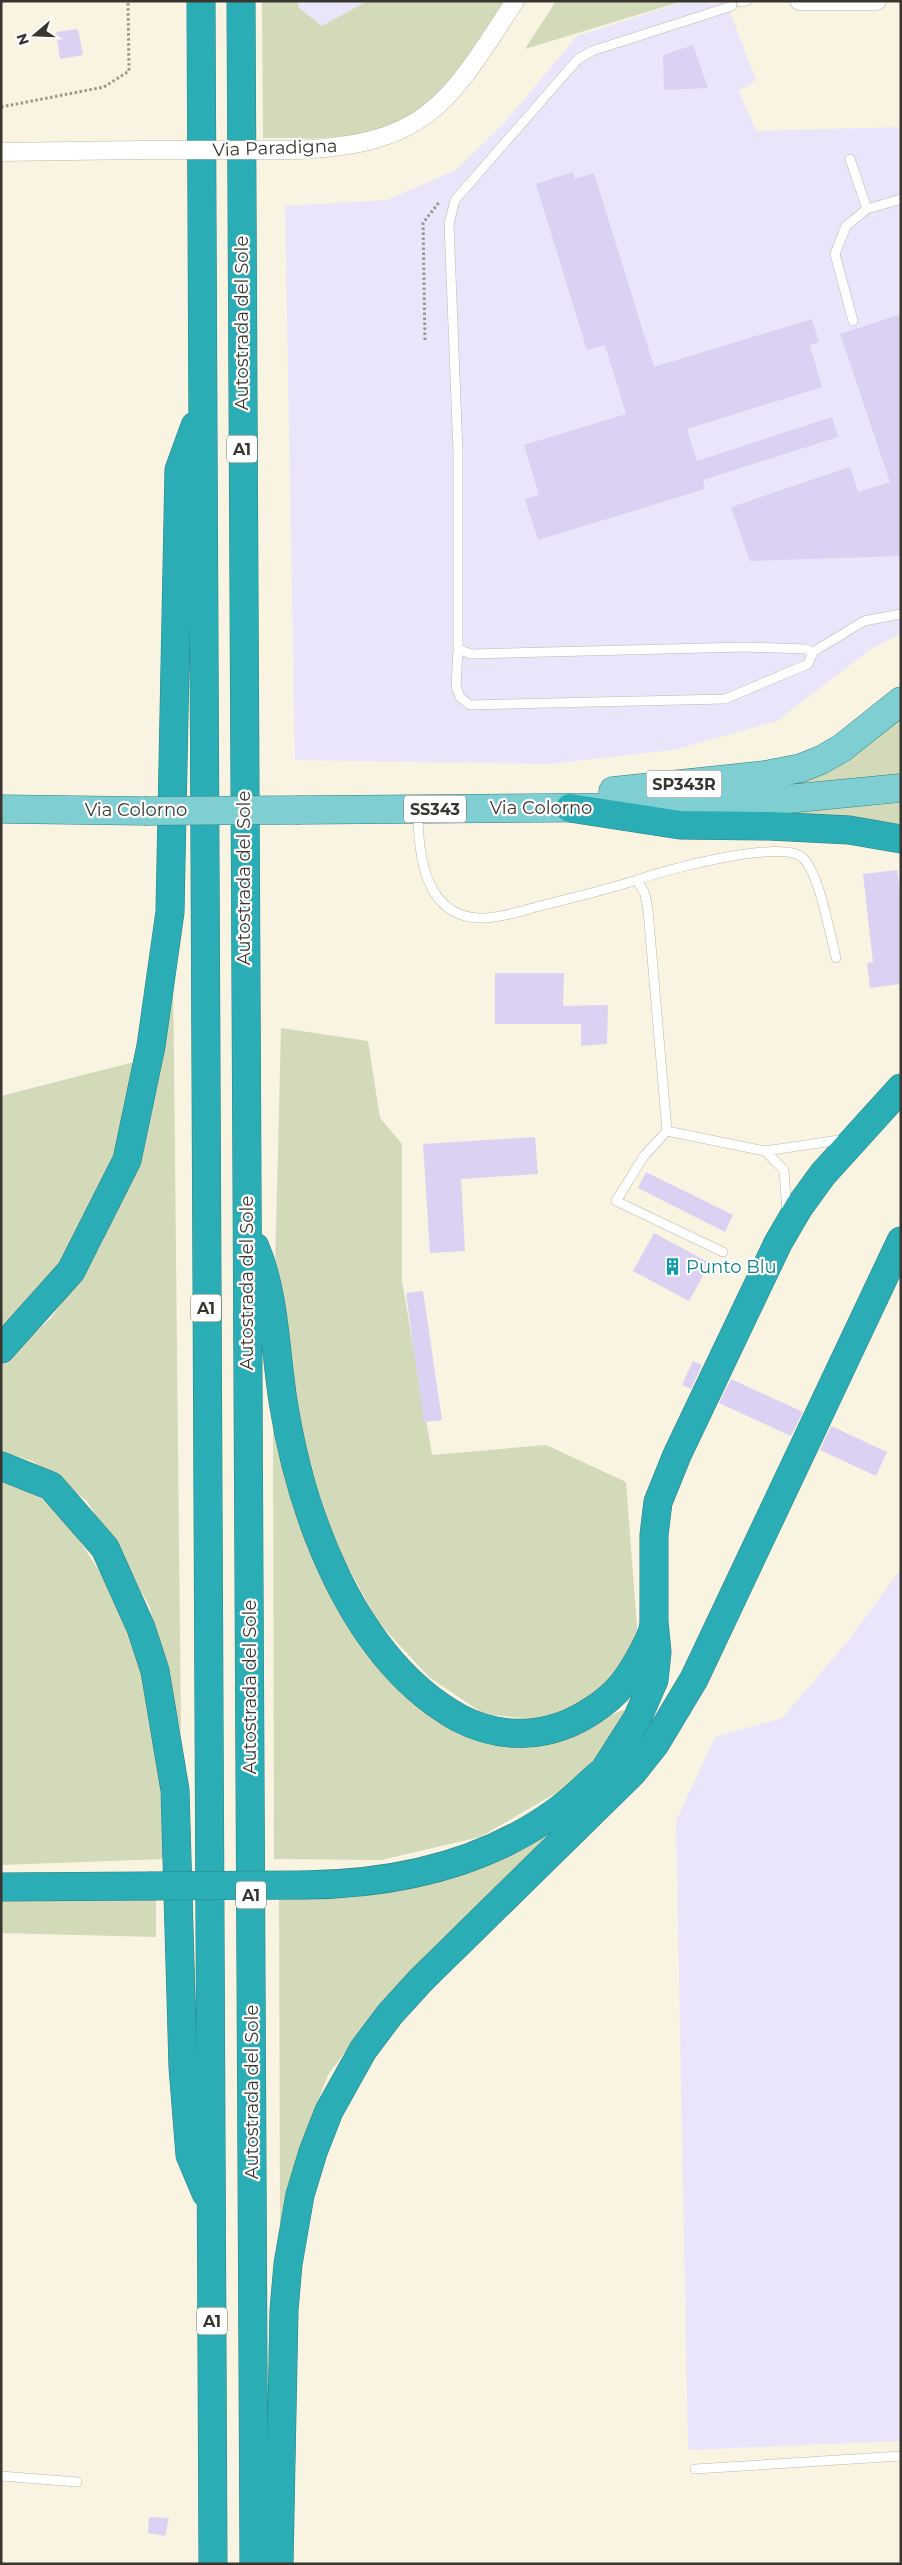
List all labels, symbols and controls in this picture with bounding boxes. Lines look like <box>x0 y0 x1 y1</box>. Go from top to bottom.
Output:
north arrow <box>10 10 60 60</box>
text: N <box>12 31 33 48</box>
street label: Via Paradigna <box>212 135 338 161</box>
street label: Autostrada del Sole <box>231 236 253 410</box>
road number: A1 <box>227 436 257 462</box>
road number: SP343R <box>646 771 722 798</box>
street label: Autostrada del Sole <box>233 791 255 965</box>
road number: SS343 <box>404 796 466 822</box>
street label: Via Colorno <box>490 797 592 819</box>
street label: Via Colorno <box>85 799 187 821</box>
street label: Autostrada del Sole <box>236 1196 258 1370</box>
place label: Punto Blu <box>686 1256 777 1278</box>
building icon: Punto Blu <box>662 1257 682 1277</box>
road number: A1 <box>191 1295 221 1322</box>
street label: Autostrada del Sole <box>239 1600 261 1774</box>
road number: A1 <box>236 1882 266 1908</box>
street label: Autostrada del Sole <box>241 2005 263 2179</box>
road number: A1 <box>197 2308 227 2334</box>

